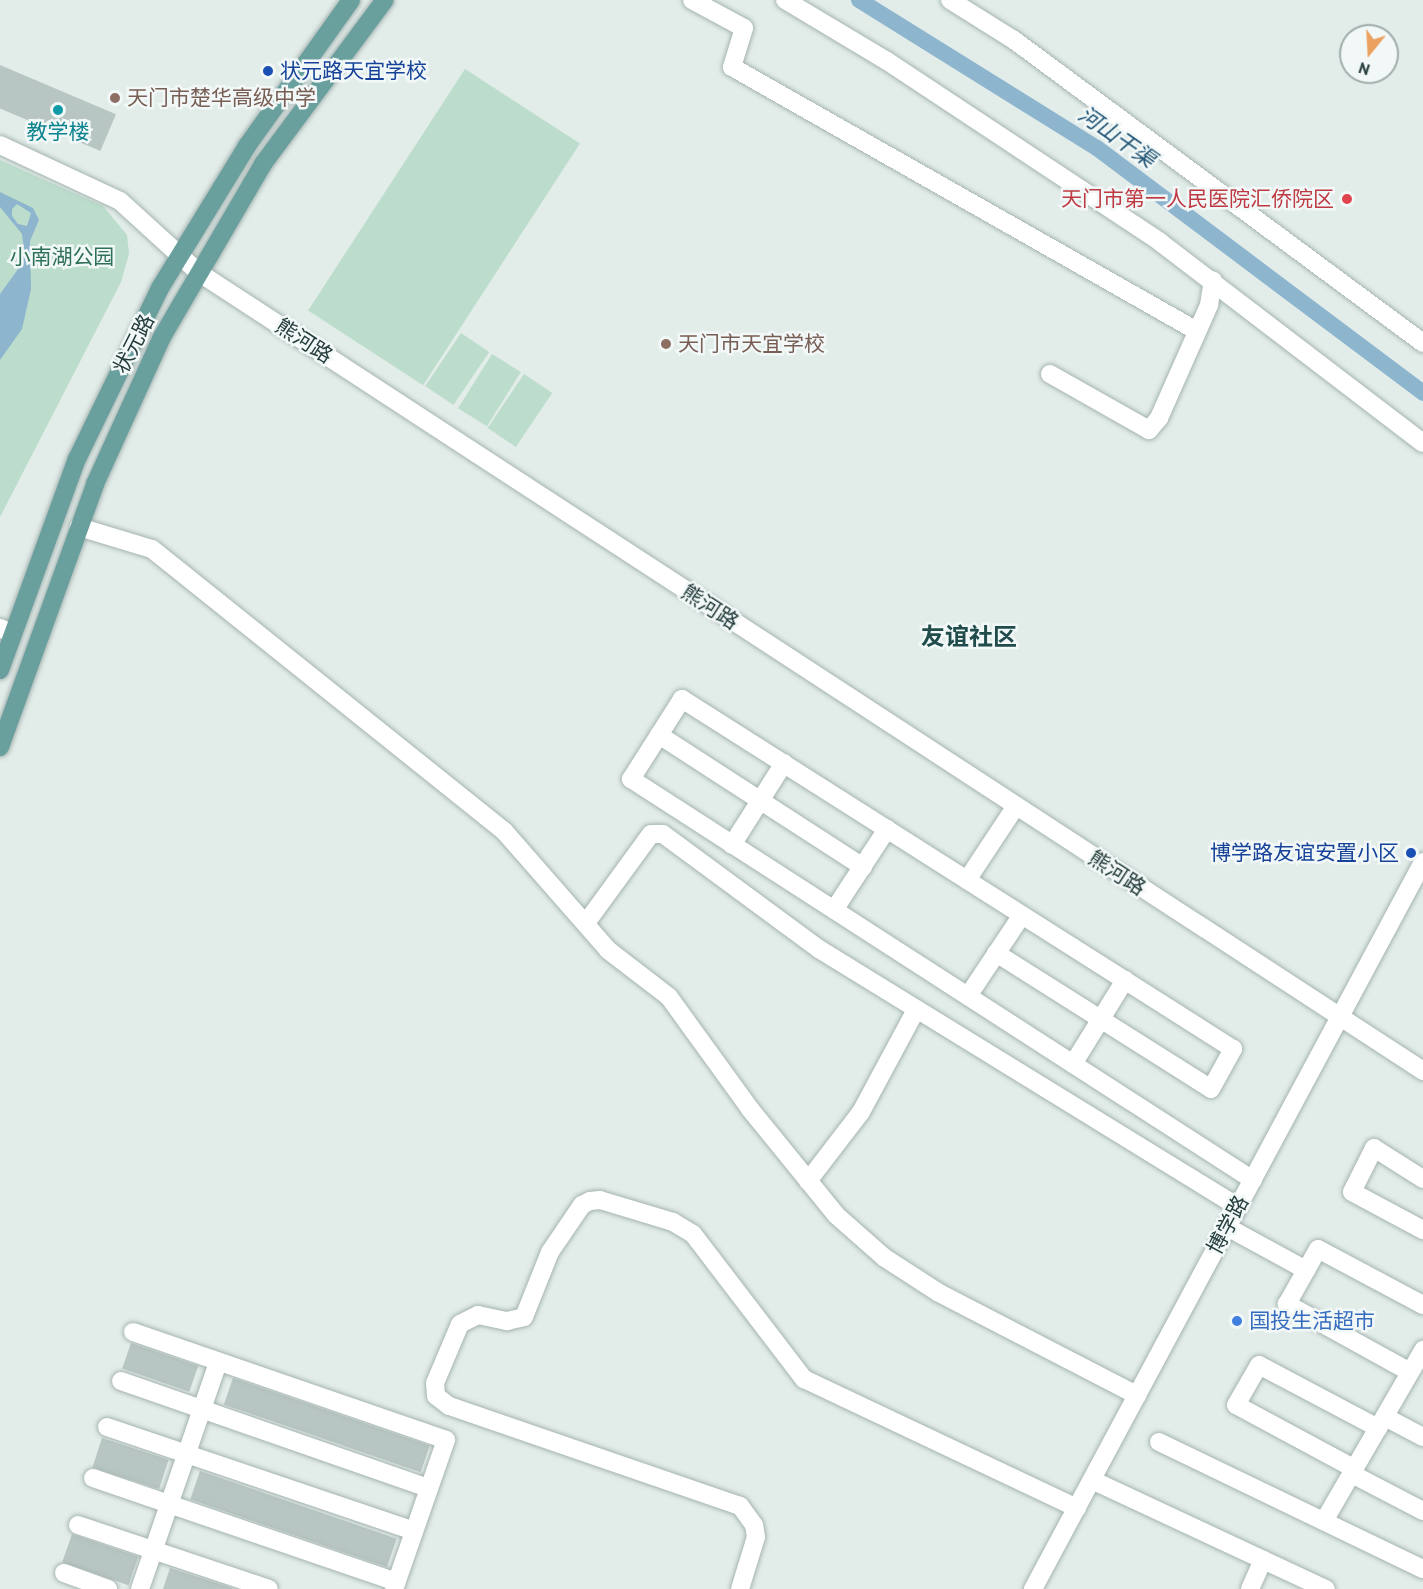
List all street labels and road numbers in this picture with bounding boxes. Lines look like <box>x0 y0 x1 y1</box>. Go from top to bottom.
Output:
street label: 状元路 <box>108 310 160 378</box>
street label: 熊河路 <box>271 313 337 369</box>
street label: 熊河路 <box>677 579 743 635</box>
street label: 熊河路 <box>1084 845 1150 901</box>
street label: 博学路 <box>1202 1191 1254 1259</box>

